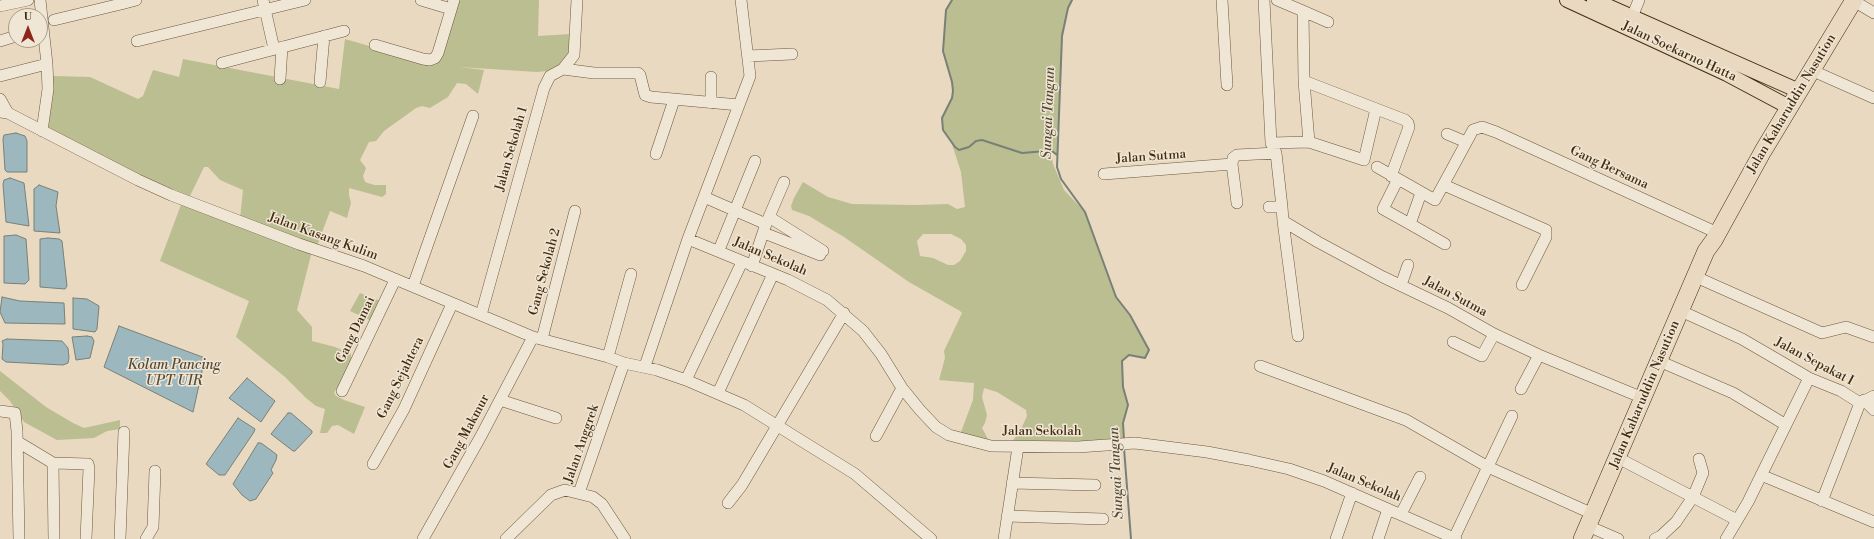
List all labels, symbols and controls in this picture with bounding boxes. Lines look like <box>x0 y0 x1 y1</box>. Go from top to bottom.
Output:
north arrow <box>8 8 48 48</box>
text: U <box>24 10 32 24</box>
street label: Jalan Soekarno Hatta <box>1619 19 1739 85</box>
street label: Jalan Kaharuddin Nasution <box>1744 31 1840 177</box>
water label: Sungai Tangun <box>1039 66 1059 160</box>
street label: Jalan Sekolah 1 <box>492 105 532 193</box>
street label: Gang Bersama <box>1567 143 1651 193</box>
street label: Jalan Sutma <box>1115 147 1187 167</box>
street label: Jalan Kasang Kulim <box>266 210 380 264</box>
street label: Gang Sekolah 2 <box>526 227 564 317</box>
street label: Jalan Sekolah <box>731 234 809 280</box>
street label: Jalan Sutma <box>1420 274 1490 320</box>
street label: Gang Damai <box>333 294 379 366</box>
street label: Jalan Kaharuddin Nasution <box>1607 318 1683 472</box>
street label: Gang Sejahtera <box>374 335 428 421</box>
street label: Jalan Sepakat I <box>1772 335 1856 389</box>
water label: Kolam Pancing UPT UIR <box>127 358 221 390</box>
street label: Gang Makmur <box>441 392 493 472</box>
street label: Jalan Anggrek <box>561 403 603 485</box>
street label: Jalan Sekolah <box>1002 424 1082 440</box>
water label: Sungai Tangun <box>1106 426 1128 520</box>
street label: Jalan Sekolah <box>1325 460 1403 506</box>

